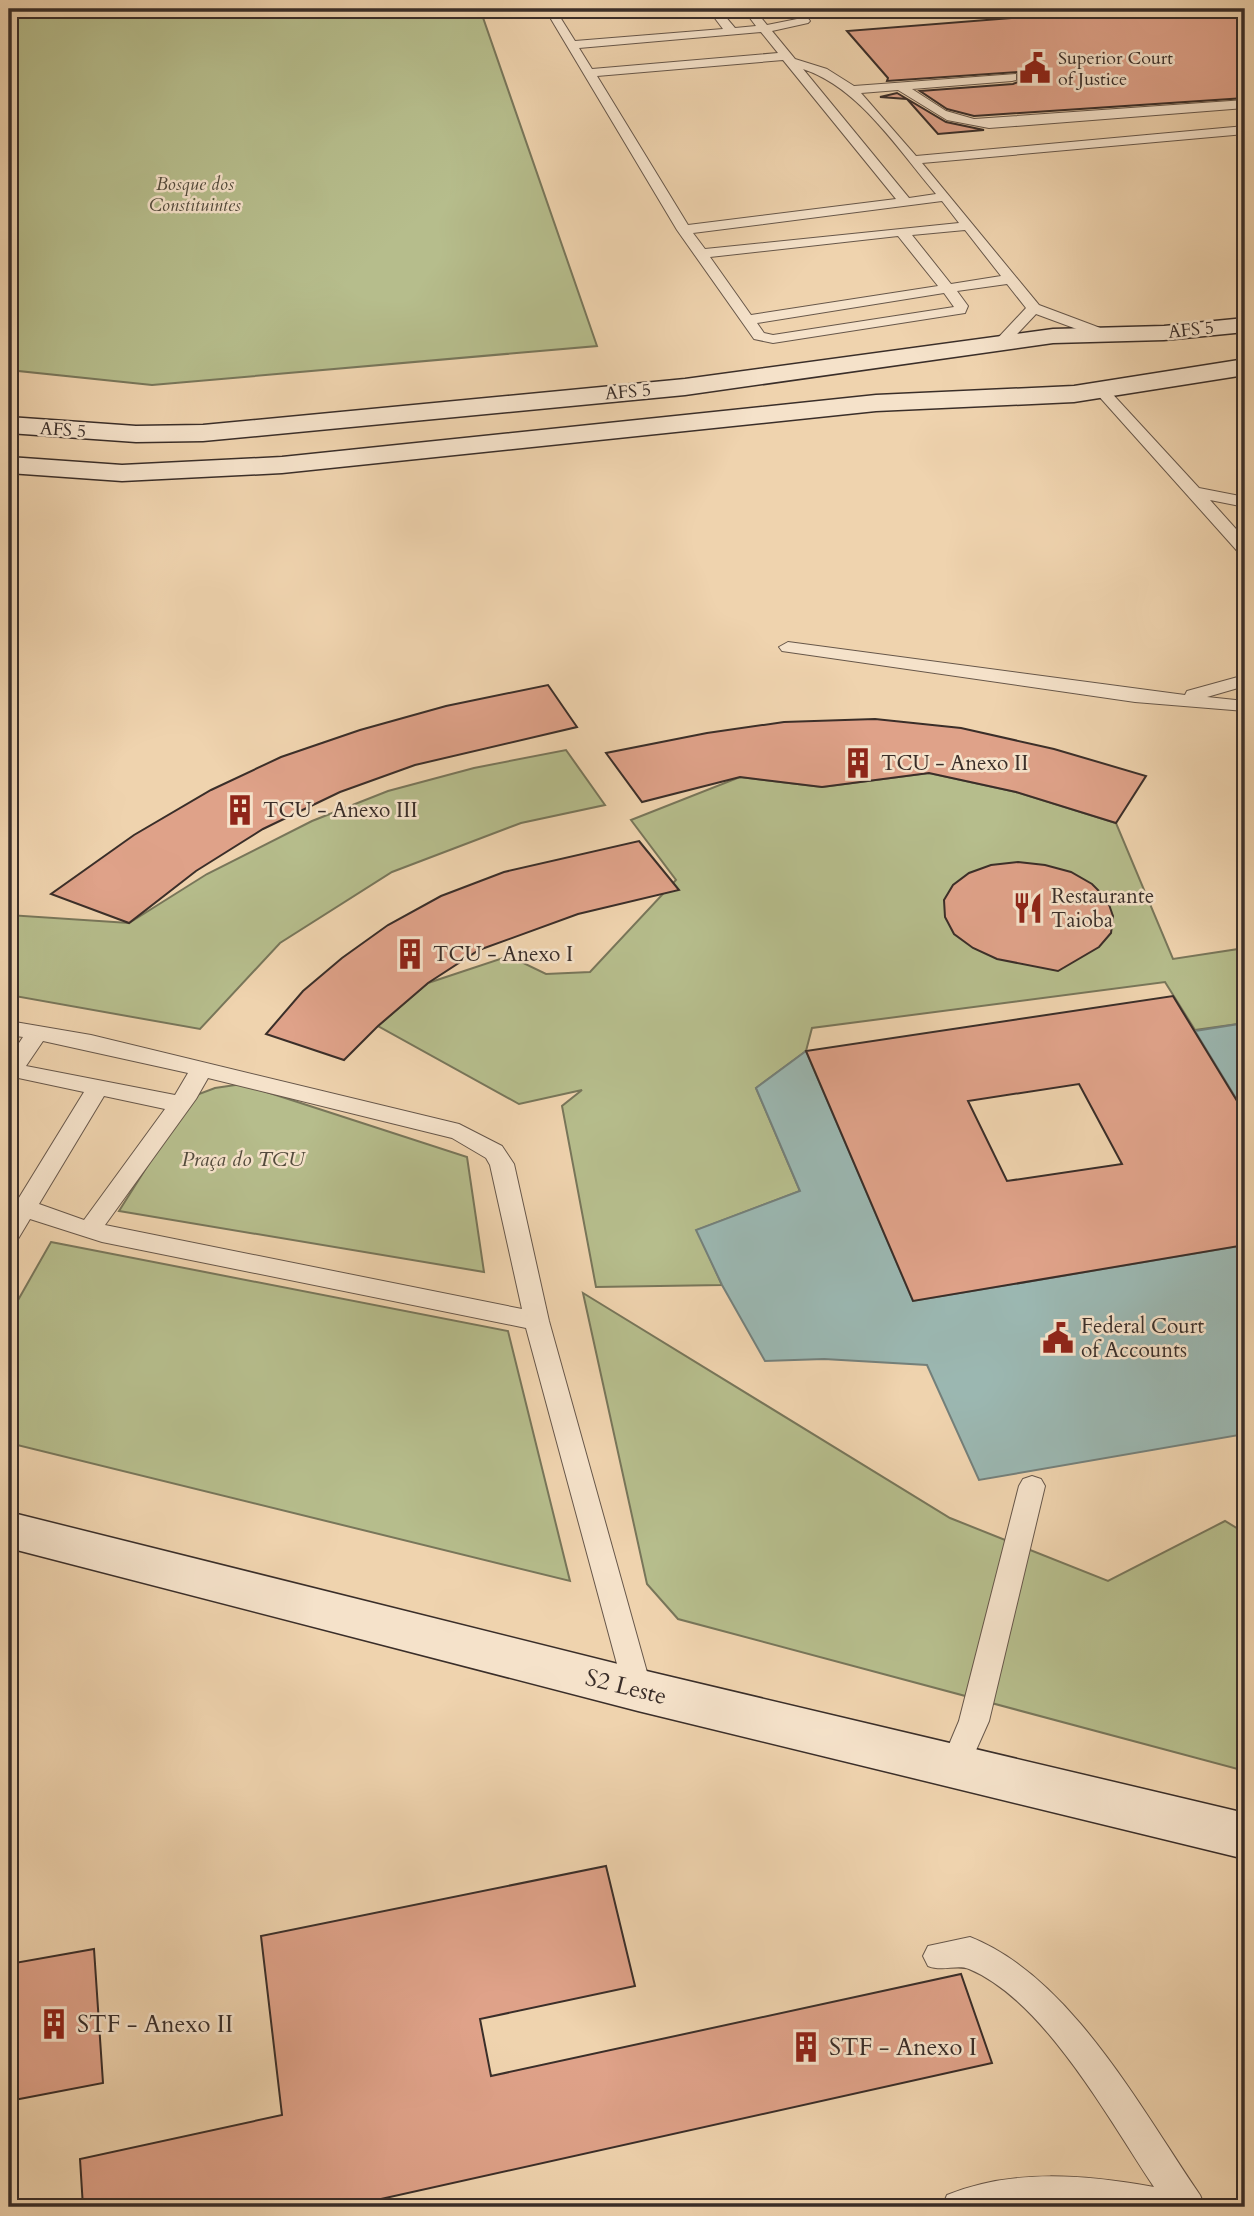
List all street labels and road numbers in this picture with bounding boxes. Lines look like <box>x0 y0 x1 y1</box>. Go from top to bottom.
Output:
street label: AFS 5 <box>1167 315 1215 345</box>
street label: AFS 5 <box>604 378 652 406</box>
street label: AFS 5 <box>39 416 87 444</box>
street label: S2 Leste <box>582 1661 670 1713</box>

